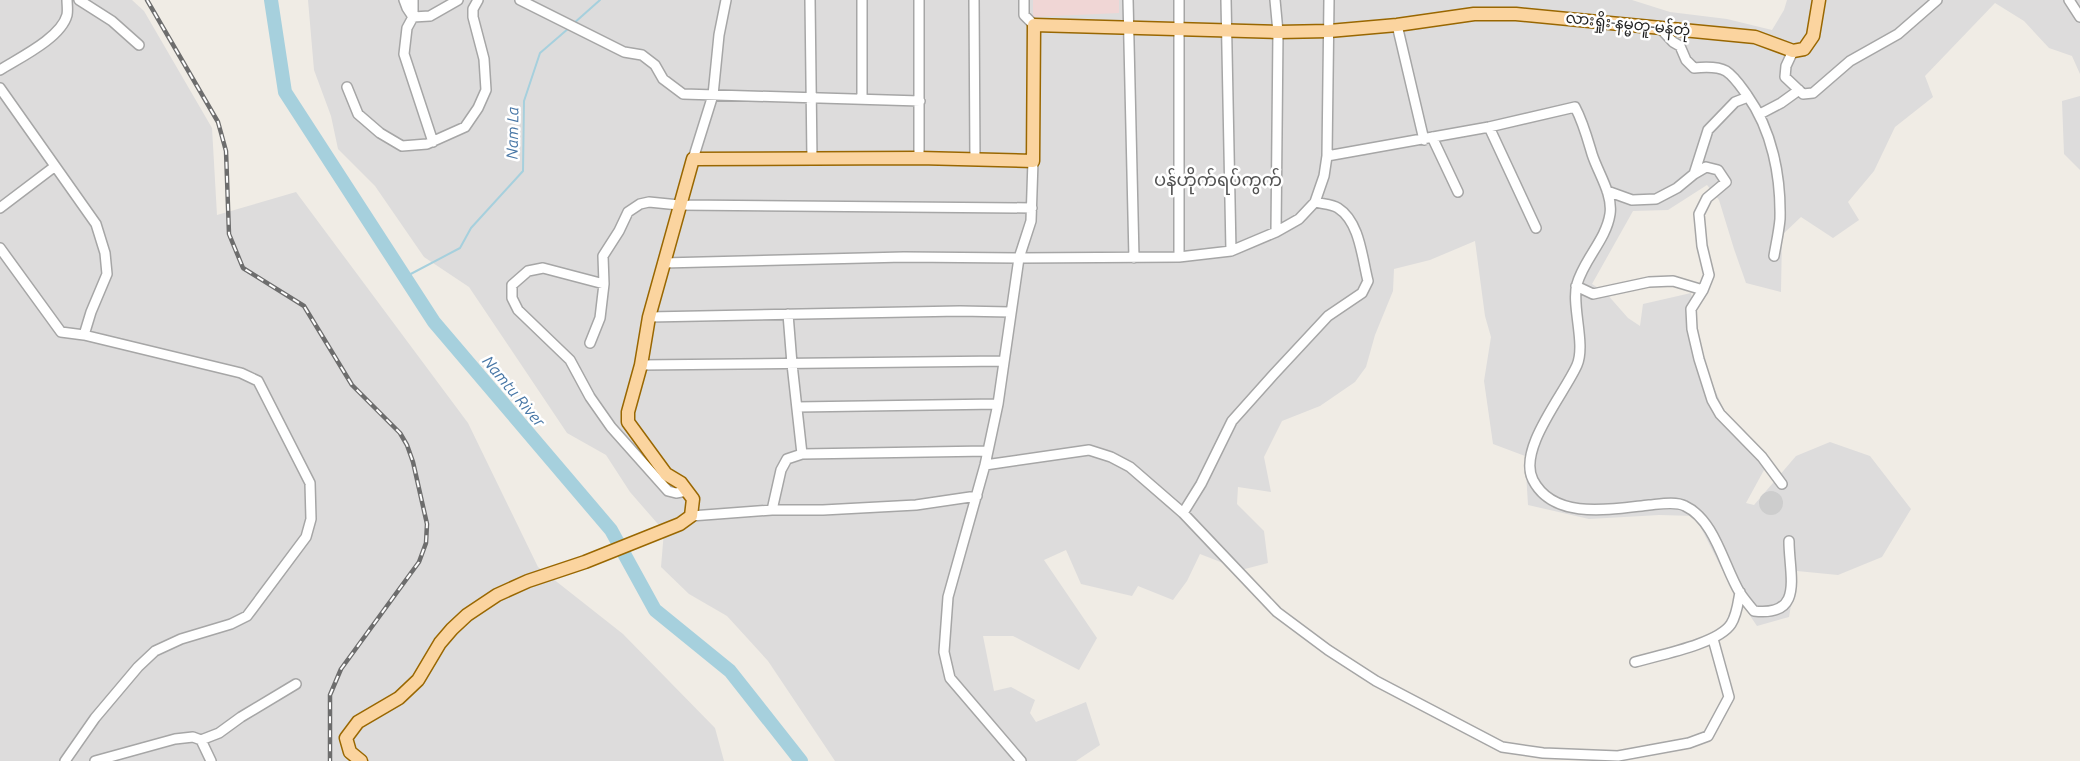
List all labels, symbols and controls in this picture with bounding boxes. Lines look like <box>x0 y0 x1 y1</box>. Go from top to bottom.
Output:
street label: လားရှိုး-နမ္မတူ-မန်တုံ <box>1564 8 1691 43</box>
water label: Nam La <box>503 106 521 159</box>
district label: ပန်ဟိုက်ရပ်ကွက် <box>1154 166 1282 195</box>
water label: Namtu River <box>479 352 549 431</box>

